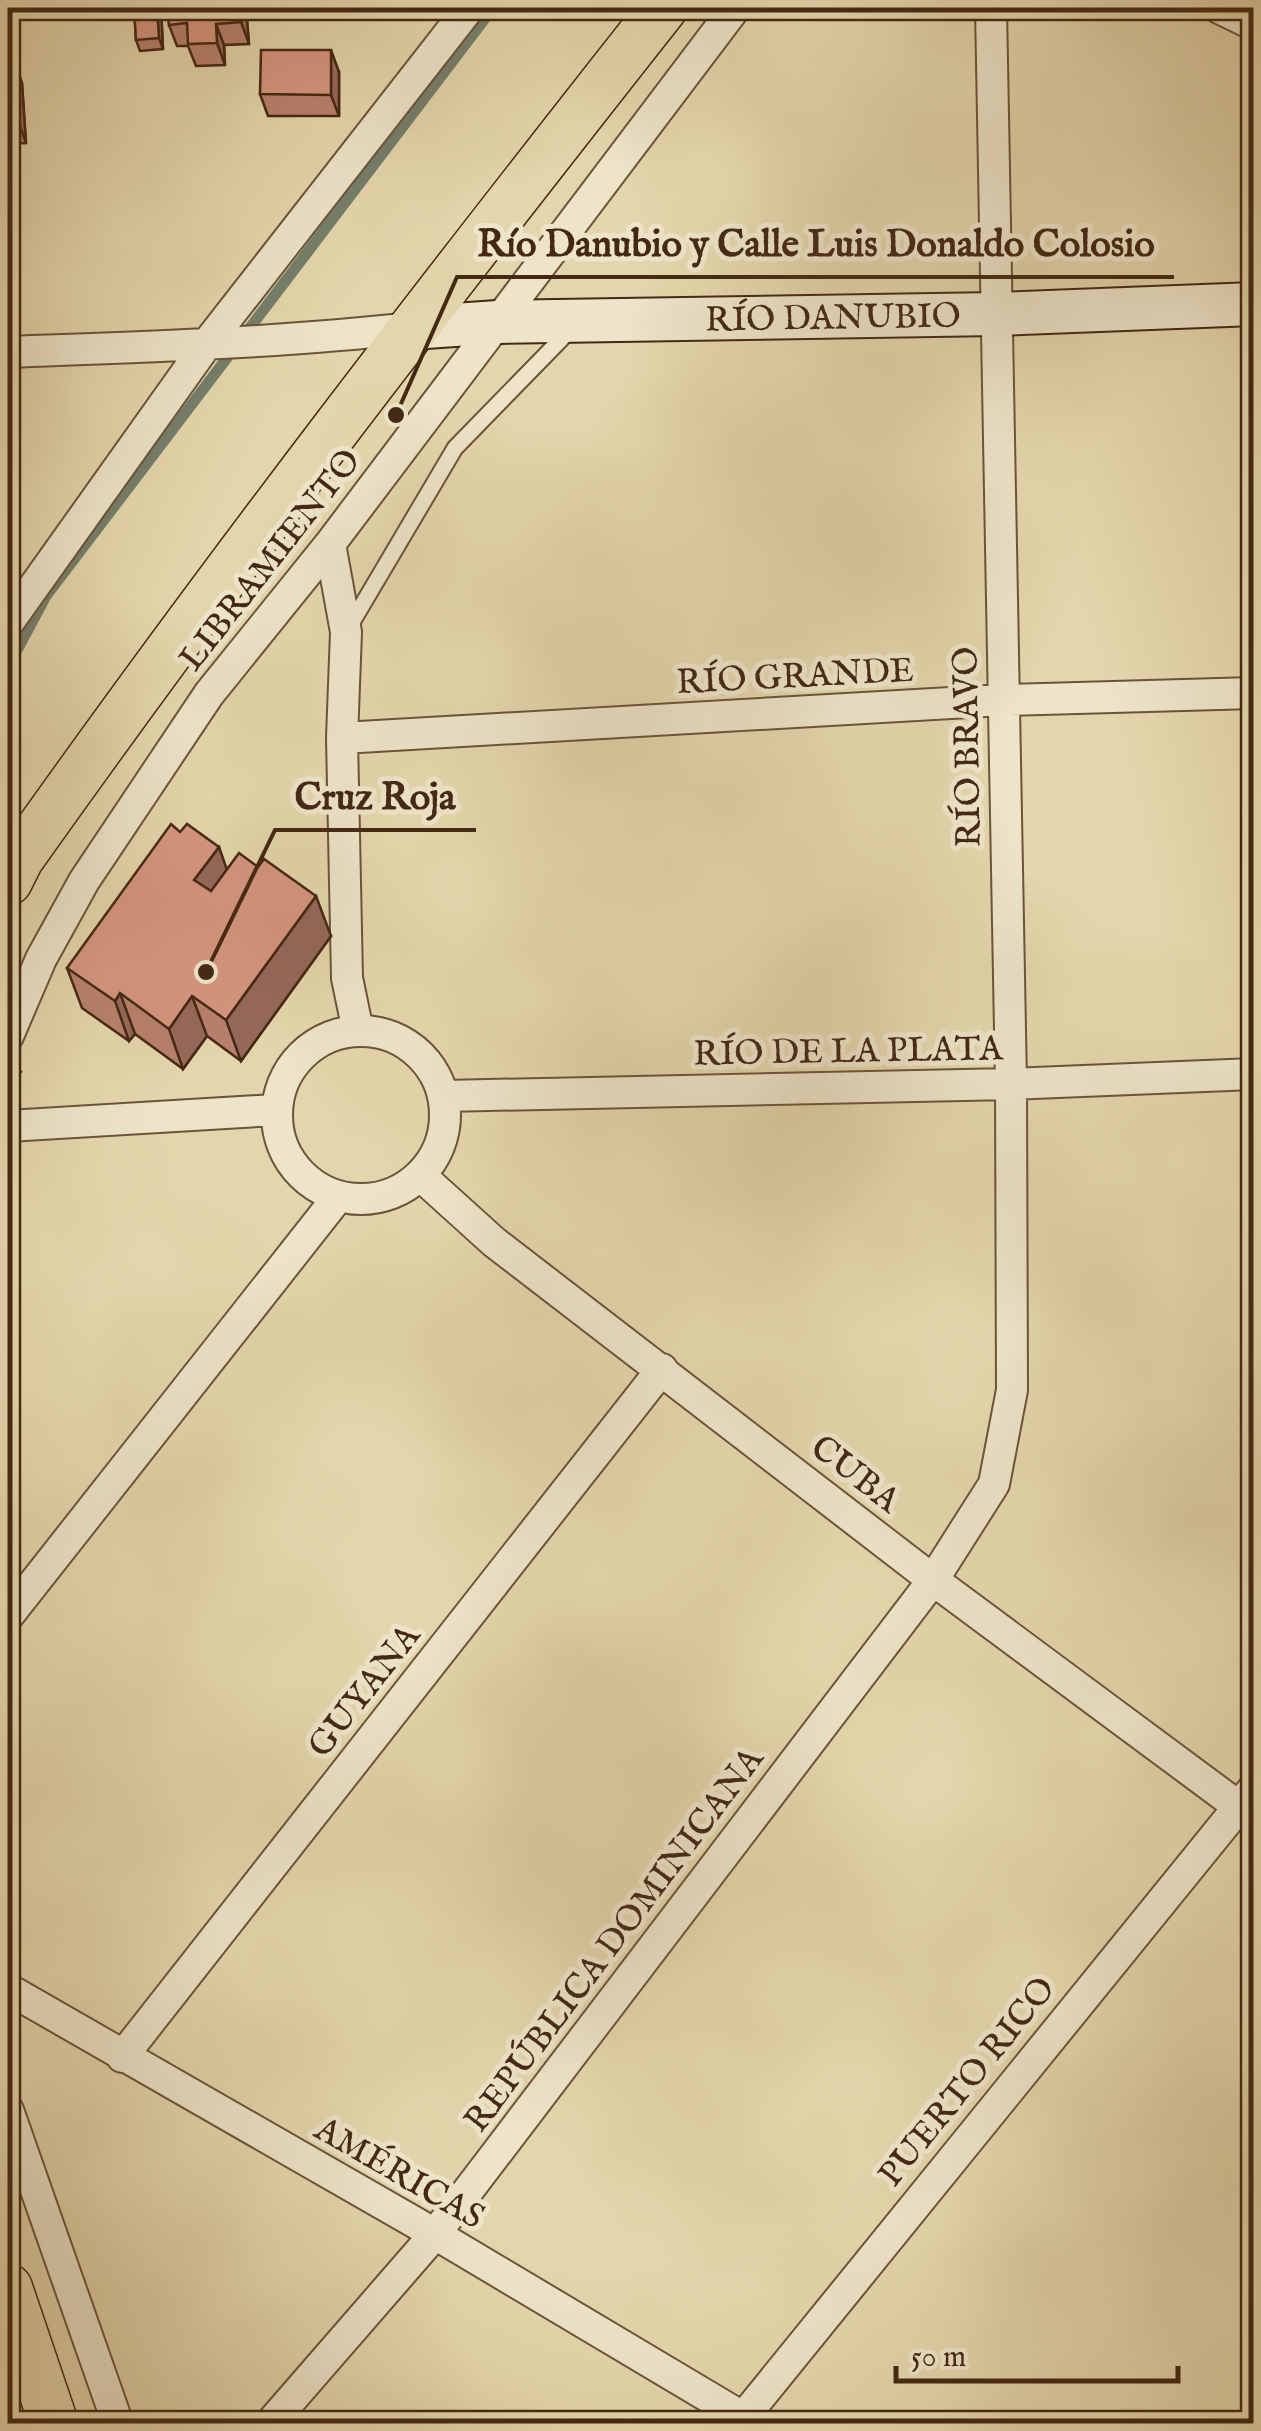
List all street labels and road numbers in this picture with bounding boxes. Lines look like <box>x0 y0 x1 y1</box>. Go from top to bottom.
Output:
street label: RÍO DANUBIO <box>705 295 961 344</box>
street label: LIBRAMIENTO <box>170 440 372 681</box>
street label: RÍO BRAVO <box>943 646 993 848</box>
street label: RÍO GRANDE <box>675 648 915 706</box>
street label: RÍO DE LA PLATA <box>693 1026 1005 1078</box>
street label: CUBA <box>801 1426 909 1525</box>
street label: GUYANA <box>299 1615 432 1767</box>
street label: REPÚBLICA DOMINICANA <box>454 1737 776 2142</box>
street label: PUERTO RICO <box>869 1968 1066 2197</box>
street label: AMÉRICAS <box>305 2105 493 2241</box>

